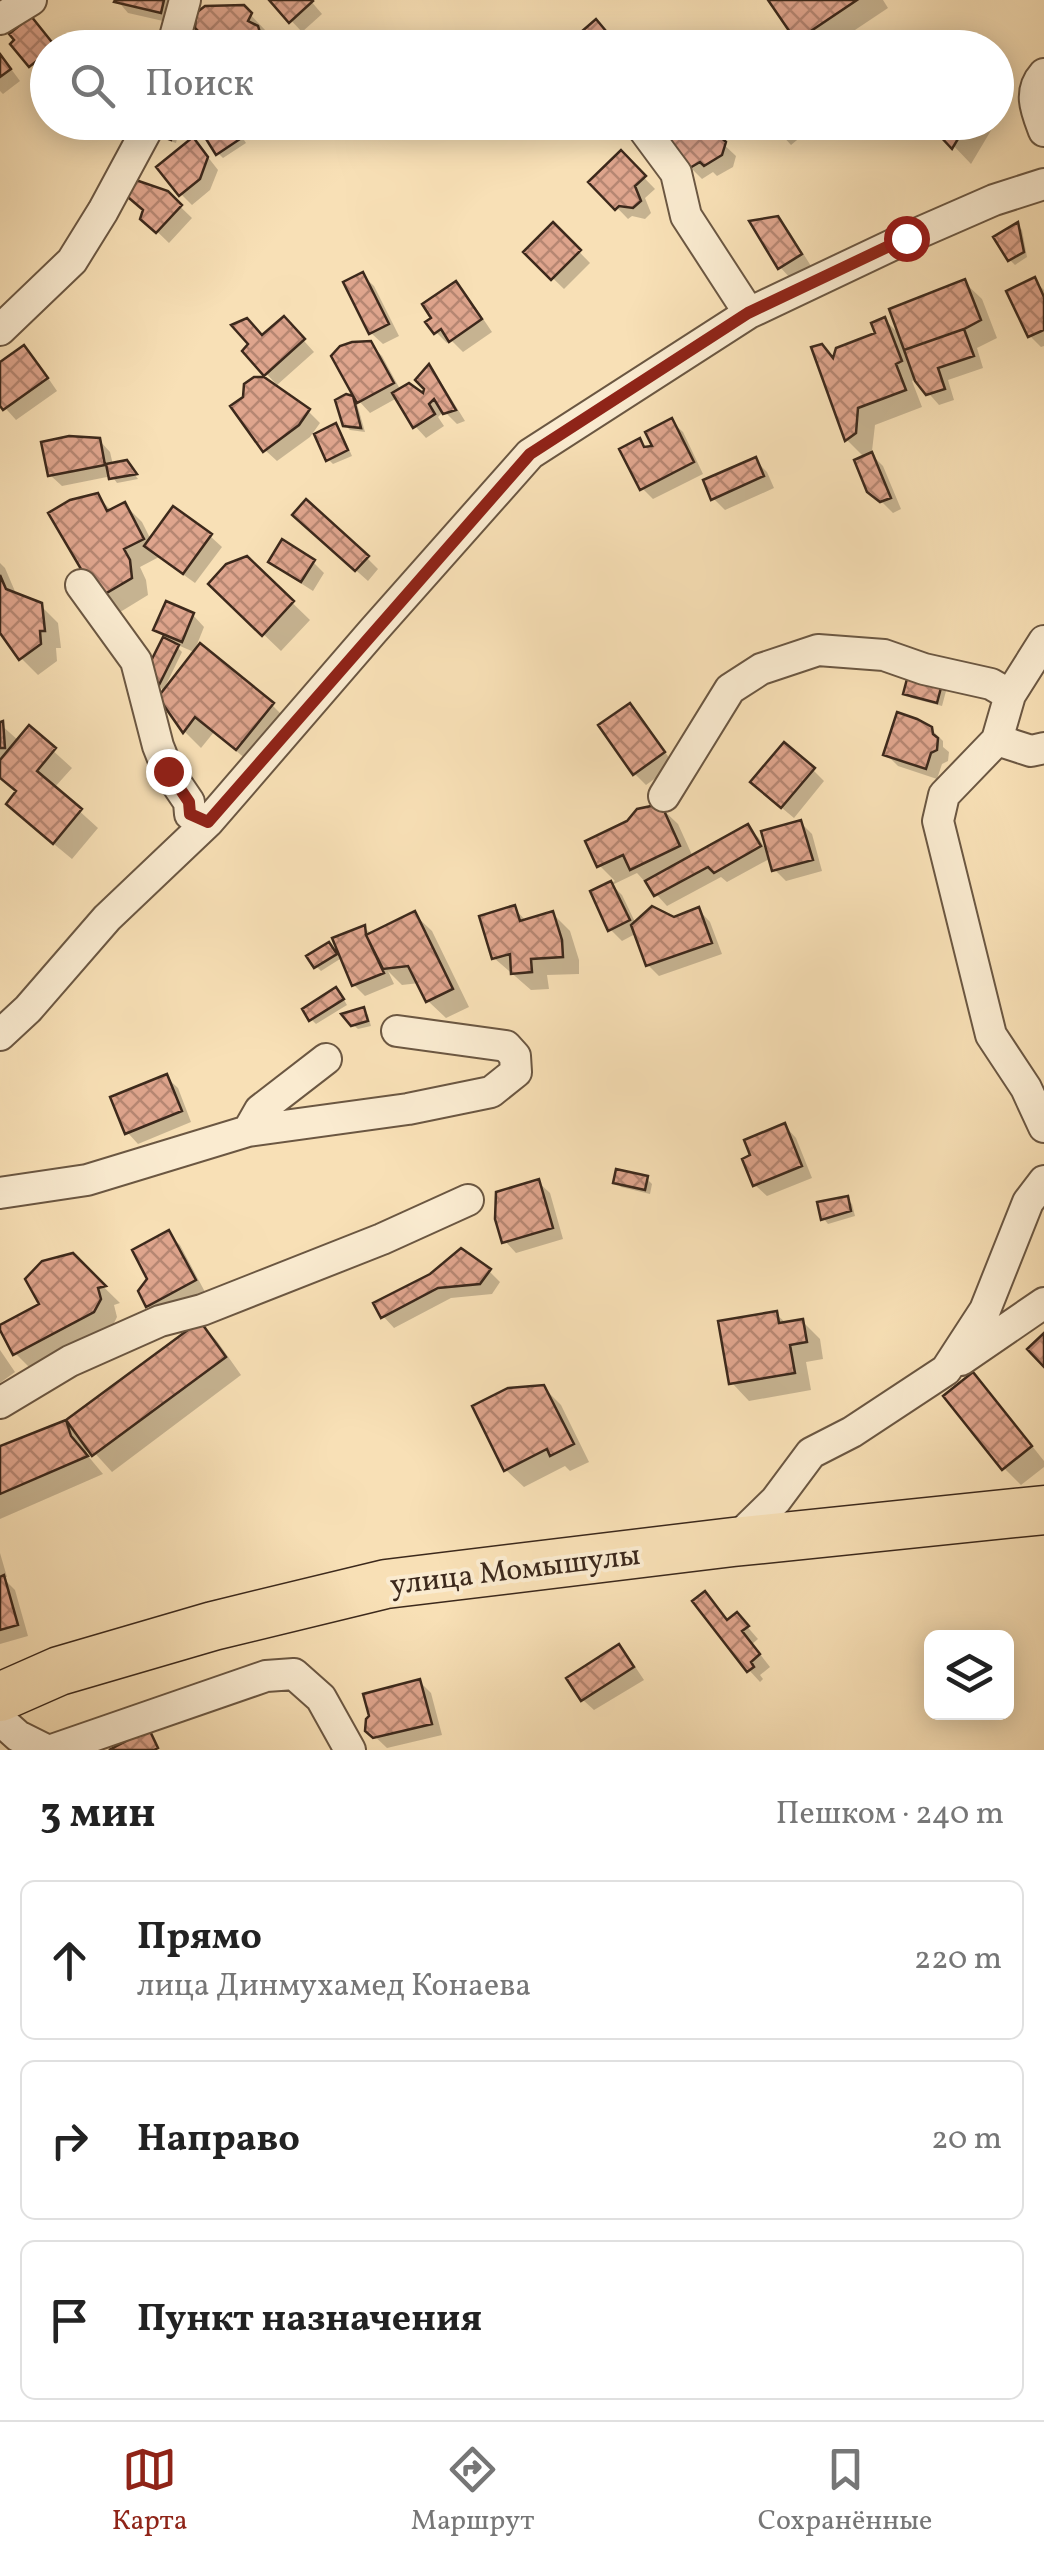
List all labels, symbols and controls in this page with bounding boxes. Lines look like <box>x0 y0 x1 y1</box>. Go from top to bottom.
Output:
search box <box>30 30 1014 140</box>
icon: search <box>65 58 120 113</box>
text: Поиск <box>145 59 254 112</box>
route start <box>884 216 930 262</box>
route end <box>146 749 192 795</box>
street label: улица Момышулы <box>388 1535 643 1607</box>
map controls <box>924 1630 1014 1720</box>
button: layers <box>924 1630 1014 1720</box>
text: 3 мин <box>40 1786 156 1845</box>
text: Пешком · 240 m <box>776 1793 1004 1837</box>
text: Прямо <box>137 1912 262 1965</box>
icon: ahead <box>42 1933 97 1988</box>
text: 220 m <box>914 1938 1002 1982</box>
text: лица Динмухамед Конаева <box>137 1965 531 2009</box>
icon: right <box>42 2113 97 2168</box>
text: Направо <box>137 2114 300 2167</box>
text: 20 m <box>931 2118 1002 2162</box>
icon: arrive <box>42 2293 97 2348</box>
text: Пункт назначения <box>137 2294 482 2347</box>
tab: Карта <box>112 2442 188 2541</box>
tab: Маршрут <box>411 2442 534 2541</box>
tab: Сохранённые <box>758 2442 932 2541</box>

